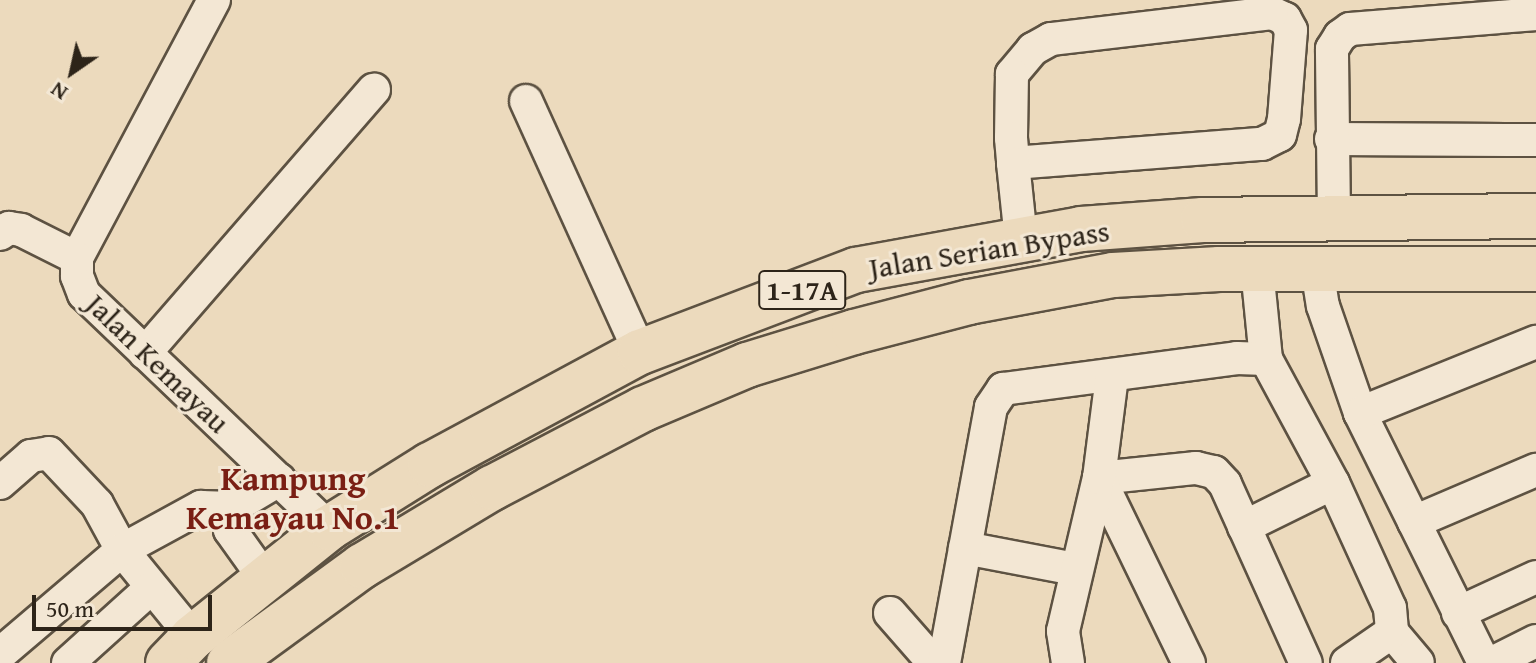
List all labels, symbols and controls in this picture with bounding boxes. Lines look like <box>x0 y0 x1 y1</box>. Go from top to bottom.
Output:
north arrow <box>32 32 112 112</box>
text: N <box>44 75 74 109</box>
street label: Jalan Serian Bypass <box>866 212 1112 286</box>
road number: 1-17A <box>758 266 846 314</box>
street label: Jalan Kemayau <box>79 286 237 440</box>
district label: Kampung Kemayau No.1 <box>186 457 400 536</box>
scale bar <box>36 579 216 629</box>
text: 50 m <box>46 591 94 626</box>

